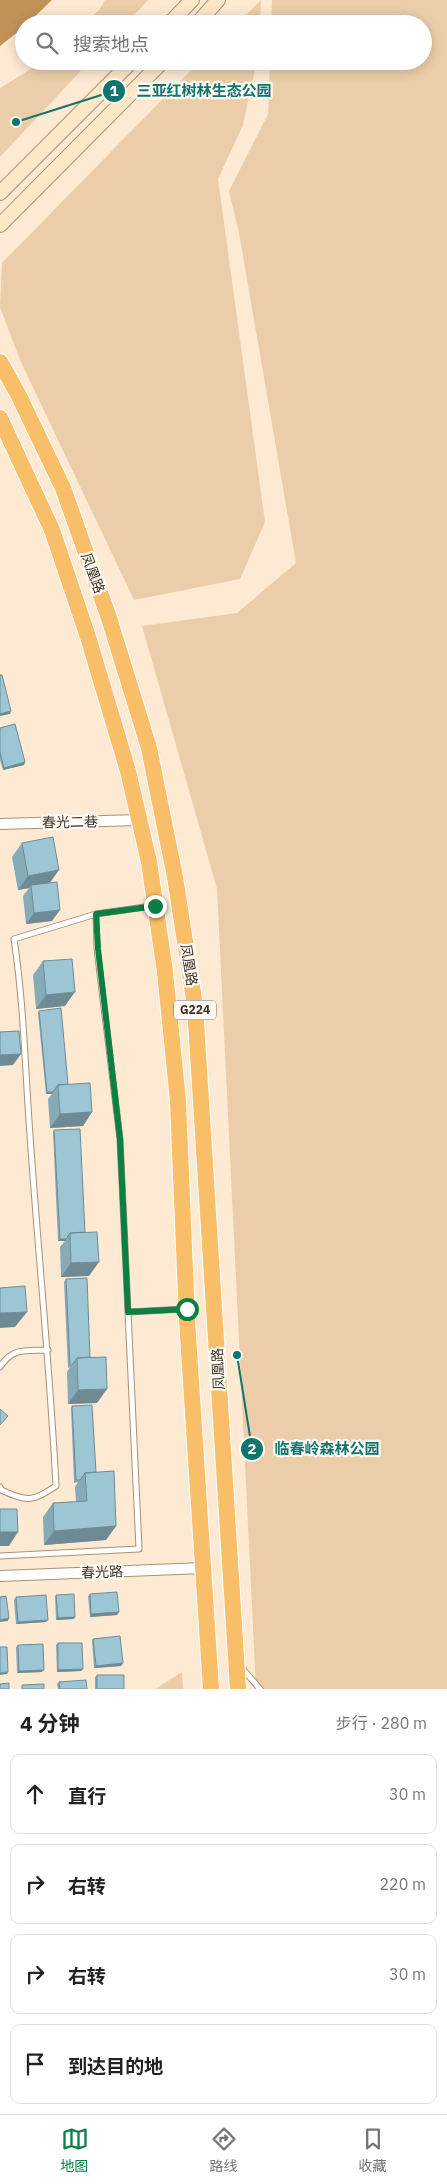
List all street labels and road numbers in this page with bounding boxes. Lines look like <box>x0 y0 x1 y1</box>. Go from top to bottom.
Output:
street label: 凤凰路 <box>77 550 109 596</box>
street label: 春光二巷 <box>42 813 98 831</box>
street label: 凤凰路 <box>177 943 201 987</box>
road number: G224 <box>174 1000 216 1020</box>
street label: 凤凰路 <box>208 1348 228 1390</box>
street label: 春光路 <box>81 1562 123 1582</box>

